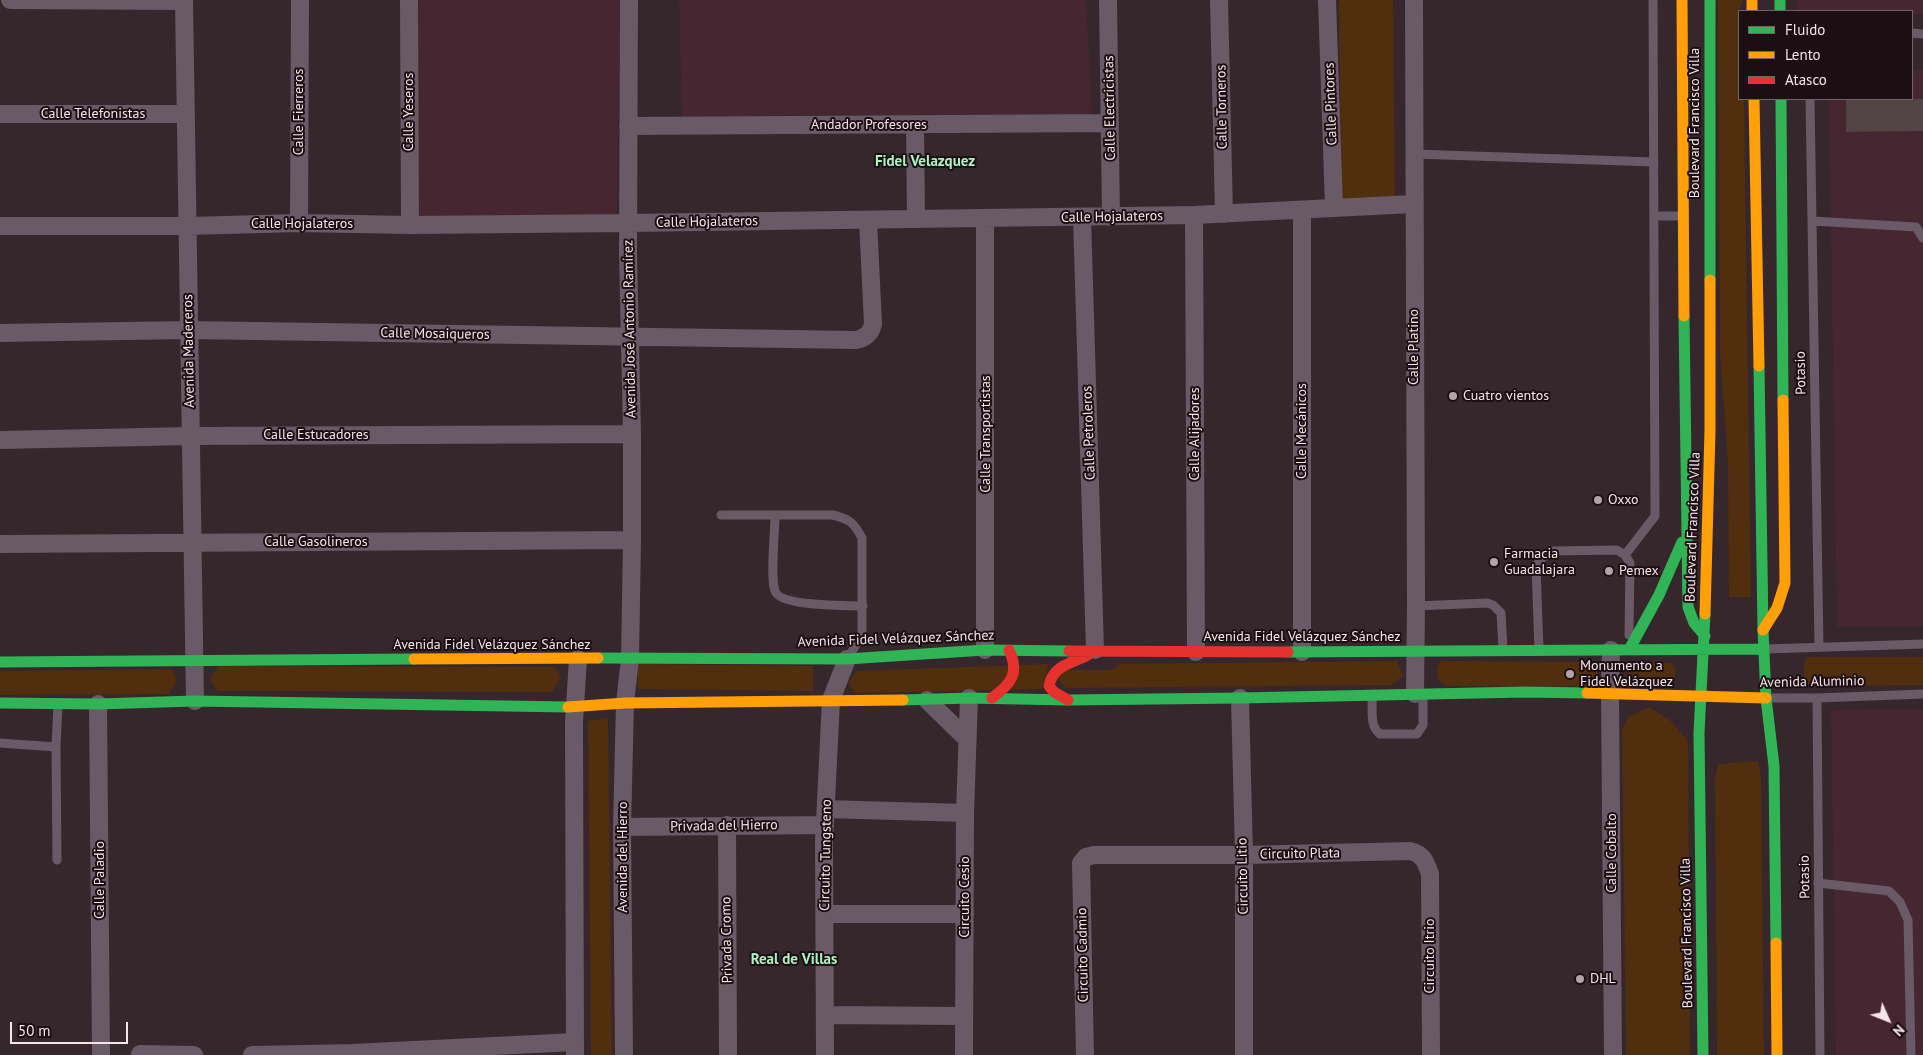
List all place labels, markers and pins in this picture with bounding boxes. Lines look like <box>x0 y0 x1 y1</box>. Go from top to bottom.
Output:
place label: Cuatro vientos <box>1463 388 1549 404</box>
marker: Cuatro vientos <box>1447 390 1459 402</box>
place label: Oxxo <box>1608 492 1639 508</box>
marker: Oxxo <box>1592 494 1604 506</box>
place label: Farmacia Guadalajara <box>1504 546 1575 578</box>
marker: Farmacia Guadalajara <box>1488 556 1500 568</box>
place label: Pemex <box>1619 563 1659 579</box>
marker: Pemex <box>1603 565 1615 577</box>
place label: Monumento a Fidel Velázquez <box>1580 658 1673 690</box>
marker: Monumento a Fidel Velázquez <box>1564 668 1576 680</box>
place label: DHL <box>1590 971 1616 987</box>
marker: DHL <box>1574 973 1586 985</box>

